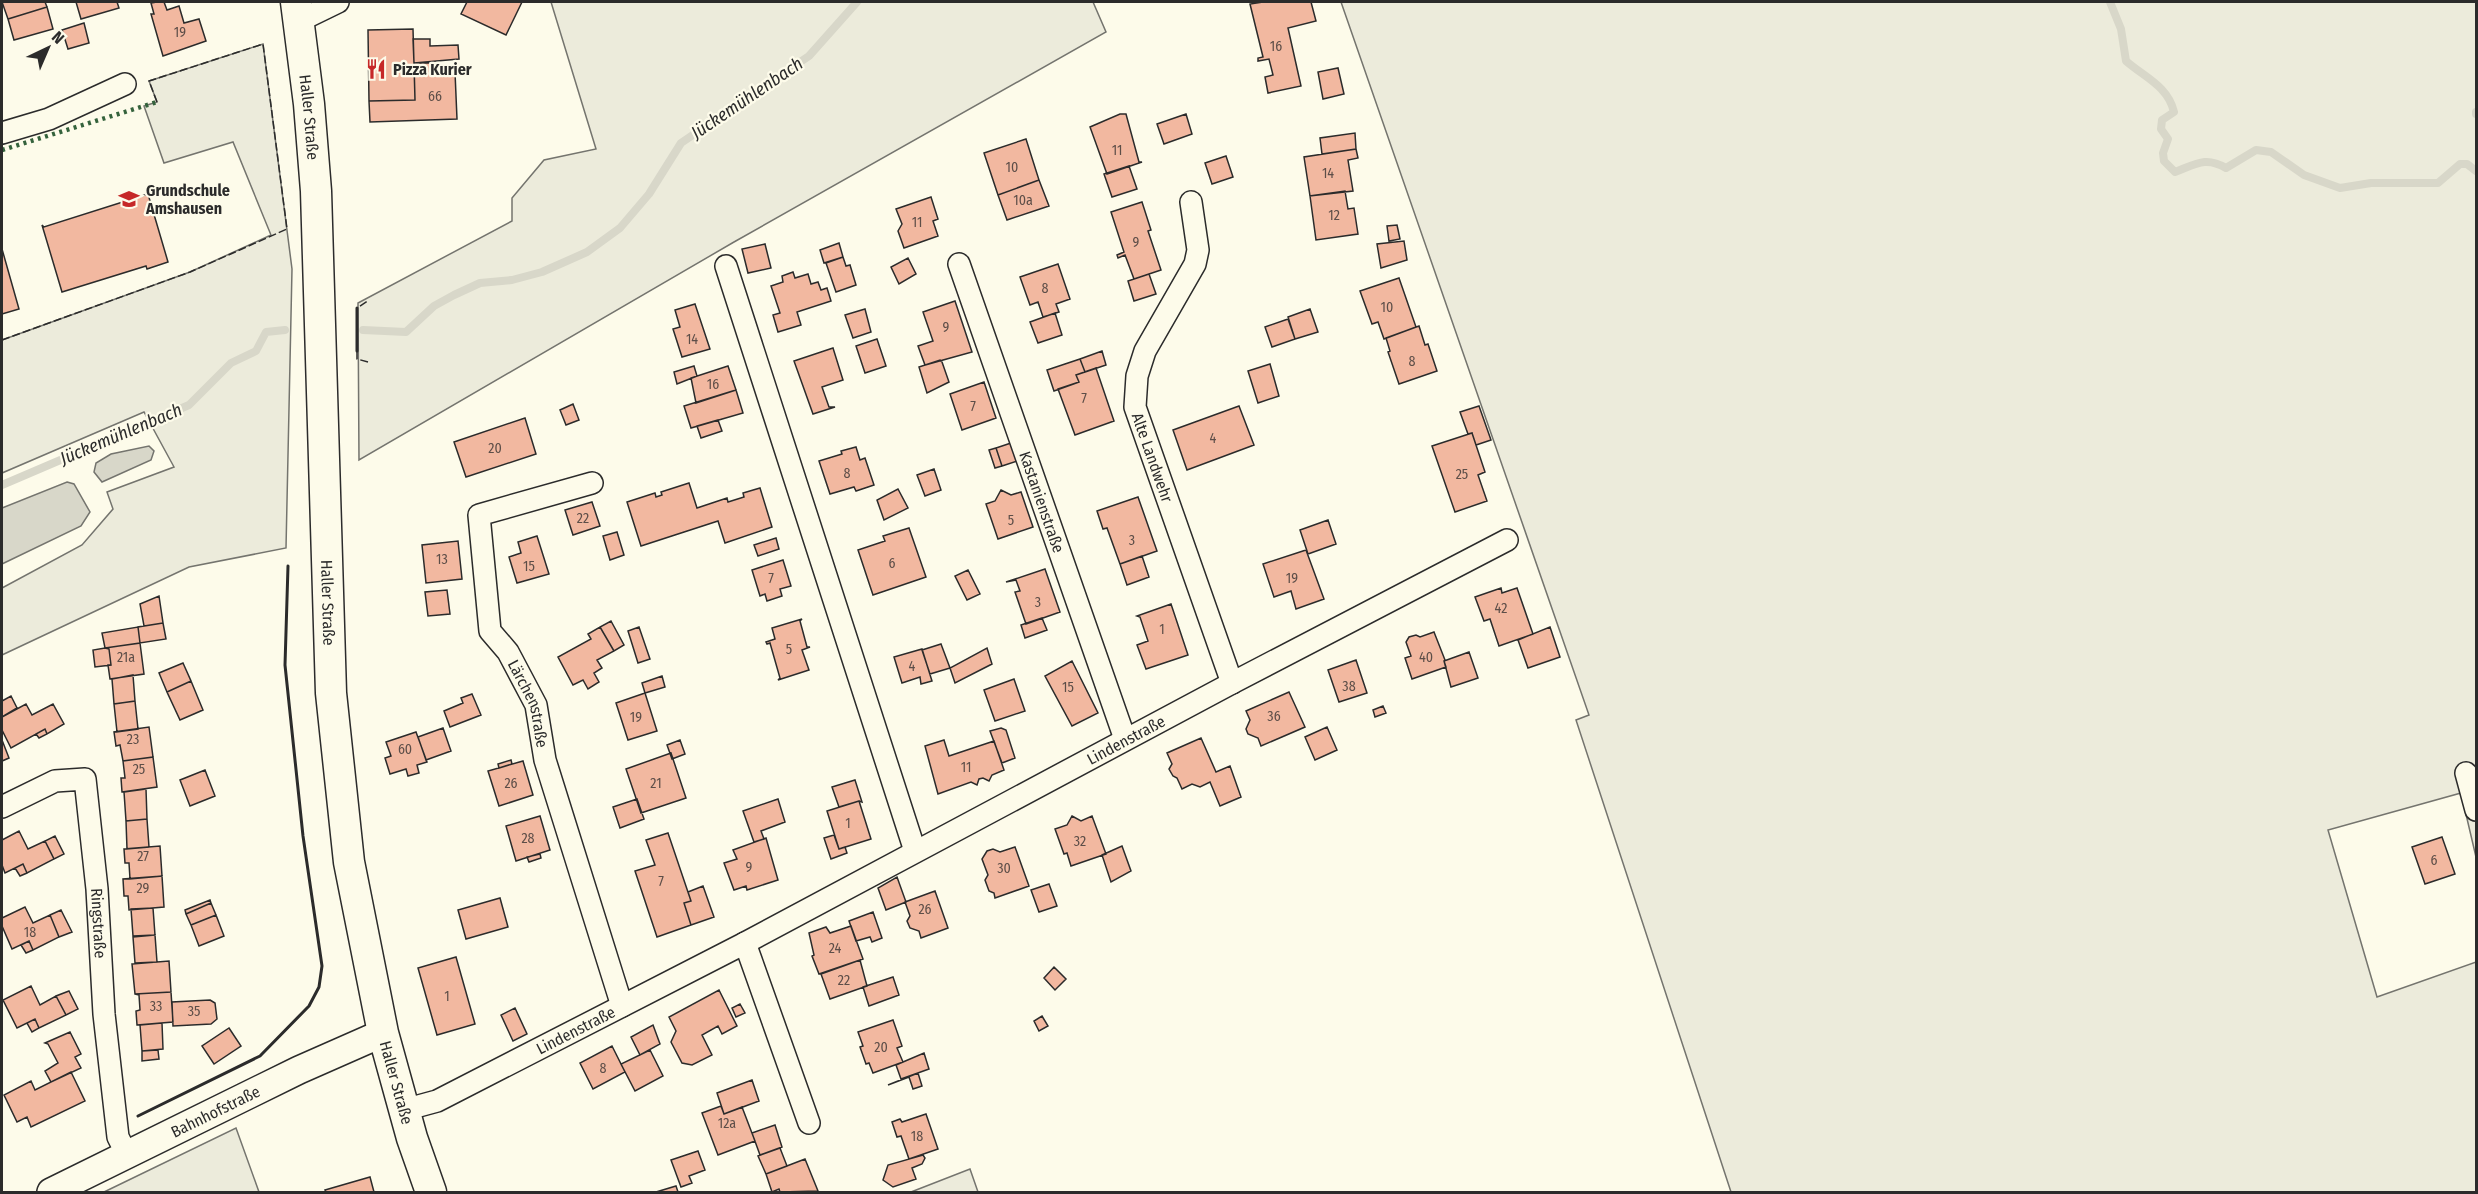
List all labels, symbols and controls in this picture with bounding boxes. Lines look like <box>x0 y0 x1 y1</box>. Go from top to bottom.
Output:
north arrow <box>18 18 78 78</box>
house number: 19 <box>174 24 186 41</box>
text: N <box>48 27 68 48</box>
house number: 16 <box>1270 38 1282 55</box>
water label: Jückemühlenbach <box>686 52 807 144</box>
restaurant icon: Pizza Kurier <box>364 57 388 81</box>
place label: Pizza Kurier <box>393 60 472 79</box>
street label: Haller Straße <box>295 73 322 161</box>
house number: 66 <box>428 88 442 105</box>
house number: 11 <box>1112 142 1122 159</box>
house number: 10 <box>1006 159 1018 176</box>
house number: 14 <box>1322 165 1334 182</box>
place label: Grundschule Amshausen <box>145 181 230 218</box>
school or university icon: Grundschule Amshausen <box>117 187 141 211</box>
house number: 10a <box>1013 192 1033 209</box>
house number: 12 <box>1328 207 1340 224</box>
house number: 11 <box>912 214 922 231</box>
house number: 9 <box>1133 234 1140 251</box>
house number: 8 <box>1042 280 1049 297</box>
house number: 10 <box>1381 299 1393 316</box>
house number: 9 <box>943 319 950 336</box>
house number: 14 <box>686 331 698 348</box>
house number: 8 <box>1409 353 1416 370</box>
house number: 16 <box>707 376 719 393</box>
house number: 7 <box>1081 390 1087 407</box>
water label: Jückemühlenbach <box>56 398 185 470</box>
house number: 7 <box>970 398 976 415</box>
street label: Alte Landwehr <box>1128 410 1177 505</box>
house number: 4 <box>1210 430 1217 447</box>
house number: 20 <box>488 440 502 457</box>
street label: Kastanienstraße <box>1015 449 1068 555</box>
house number: 8 <box>844 465 851 482</box>
house number: 25 <box>1456 466 1468 483</box>
house number: 22 <box>577 510 589 527</box>
house number: 5 <box>1008 512 1014 529</box>
house number: 3 <box>1129 532 1135 549</box>
house number: 13 <box>436 551 448 568</box>
house number: 6 <box>889 555 896 572</box>
house number: 15 <box>523 558 535 575</box>
street label: Haller Straße <box>317 560 339 646</box>
house number: 7 <box>768 570 774 587</box>
house number: 19 <box>1286 570 1298 587</box>
house number: 3 <box>1035 594 1041 611</box>
house number: 42 <box>1495 600 1507 617</box>
house number: 1 <box>1159 621 1165 638</box>
house number: 5 <box>786 641 792 658</box>
house number: 21a <box>117 649 135 666</box>
house number: 40 <box>1419 649 1433 666</box>
street label: Lärchenstraße <box>504 656 552 749</box>
house number: 4 <box>909 658 916 675</box>
house number: 38 <box>1342 678 1356 695</box>
house number: 15 <box>1062 679 1074 696</box>
house number: 36 <box>1267 708 1281 725</box>
house number: 19 <box>630 709 642 726</box>
street label: Lindenstraße <box>1084 711 1168 769</box>
house number: 23 <box>127 731 139 748</box>
house number: 60 <box>398 741 412 758</box>
house number: 11 <box>961 759 971 776</box>
house number: 25 <box>133 761 145 778</box>
house number: 26 <box>504 775 518 792</box>
house number: 21 <box>650 775 662 792</box>
house number: 1 <box>845 815 851 832</box>
house number: 28 <box>521 830 535 847</box>
house number: 32 <box>1074 833 1086 850</box>
house number: 27 <box>137 848 149 865</box>
house number: 6 <box>2431 852 2438 869</box>
house number: 9 <box>746 859 753 876</box>
house number: 30 <box>997 860 1011 877</box>
house number: 7 <box>658 873 664 890</box>
house number: 29 <box>137 880 150 897</box>
street label: Ringstraße <box>87 888 110 959</box>
house number: 26 <box>918 901 932 918</box>
house number: 18 <box>24 924 36 941</box>
house number: 24 <box>829 940 842 957</box>
house number: 22 <box>838 972 850 989</box>
house number: 1 <box>444 988 450 1005</box>
house number: 33 <box>150 998 162 1015</box>
street label: Lindenstraße <box>533 1002 619 1058</box>
house number: 35 <box>188 1003 200 1020</box>
street label: Haller Straße <box>376 1039 417 1127</box>
house number: 20 <box>874 1039 888 1056</box>
house number: 8 <box>600 1060 607 1077</box>
street label: Bahnhofstraße <box>168 1082 263 1142</box>
house number: 12a <box>718 1115 736 1132</box>
house number: 18 <box>911 1128 923 1145</box>

